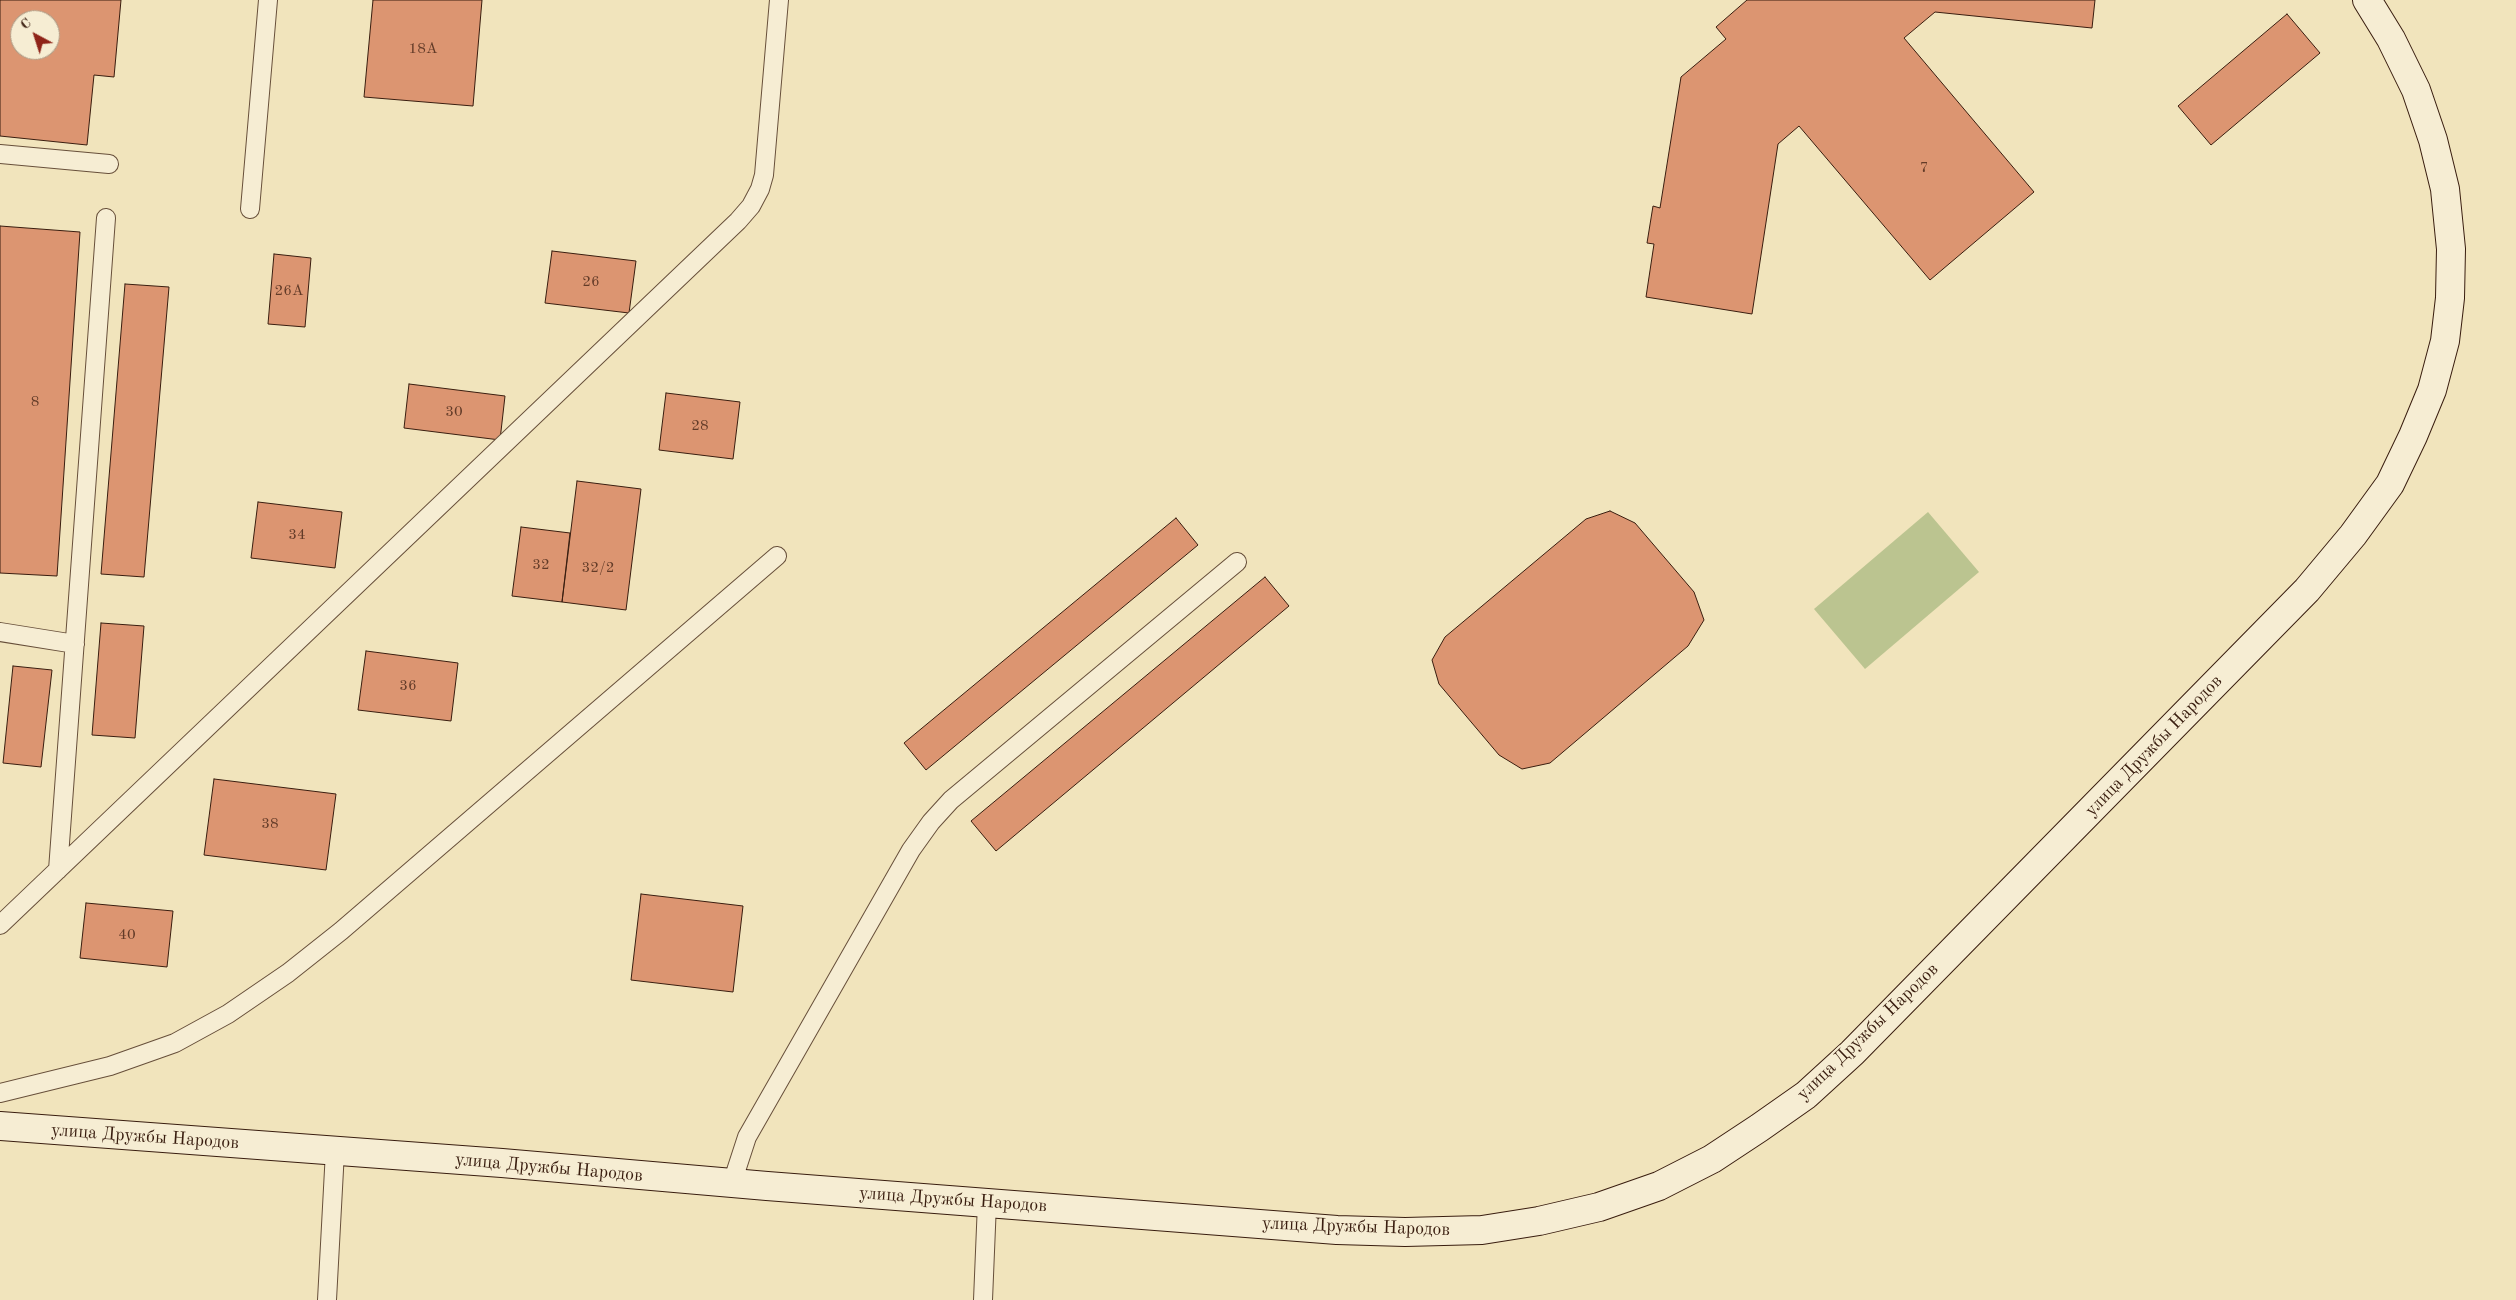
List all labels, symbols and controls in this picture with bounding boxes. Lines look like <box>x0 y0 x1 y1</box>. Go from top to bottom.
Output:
north arrow <box>10 10 60 60</box>
text: С <box>18 16 34 33</box>
house number: 18А <box>409 40 437 58</box>
house number: 7 <box>1920 159 1928 177</box>
house number: 26 <box>582 273 600 291</box>
house number: 26А <box>275 282 303 300</box>
house number: 8 <box>31 393 39 411</box>
house number: 30 <box>445 403 463 421</box>
house number: 28 <box>691 417 709 435</box>
house number: 34 <box>288 526 306 544</box>
house number: 32 <box>532 556 550 574</box>
house number: 32/2 <box>582 559 614 577</box>
street label: улица Дружбы Народов <box>2081 671 2227 821</box>
house number: 36 <box>399 677 417 695</box>
house number: 38 <box>261 815 279 833</box>
house number: 40 <box>118 926 136 944</box>
street label: улица Дружбы Народов <box>1793 959 1943 1105</box>
street label: улица Дружбы Народов <box>50 1120 240 1154</box>
street label: улица Дружбы Народов <box>454 1149 644 1187</box>
street label: улица Дружбы Народов <box>858 1183 1048 1217</box>
street label: улица Дружбы Народов <box>1262 1213 1450 1241</box>

